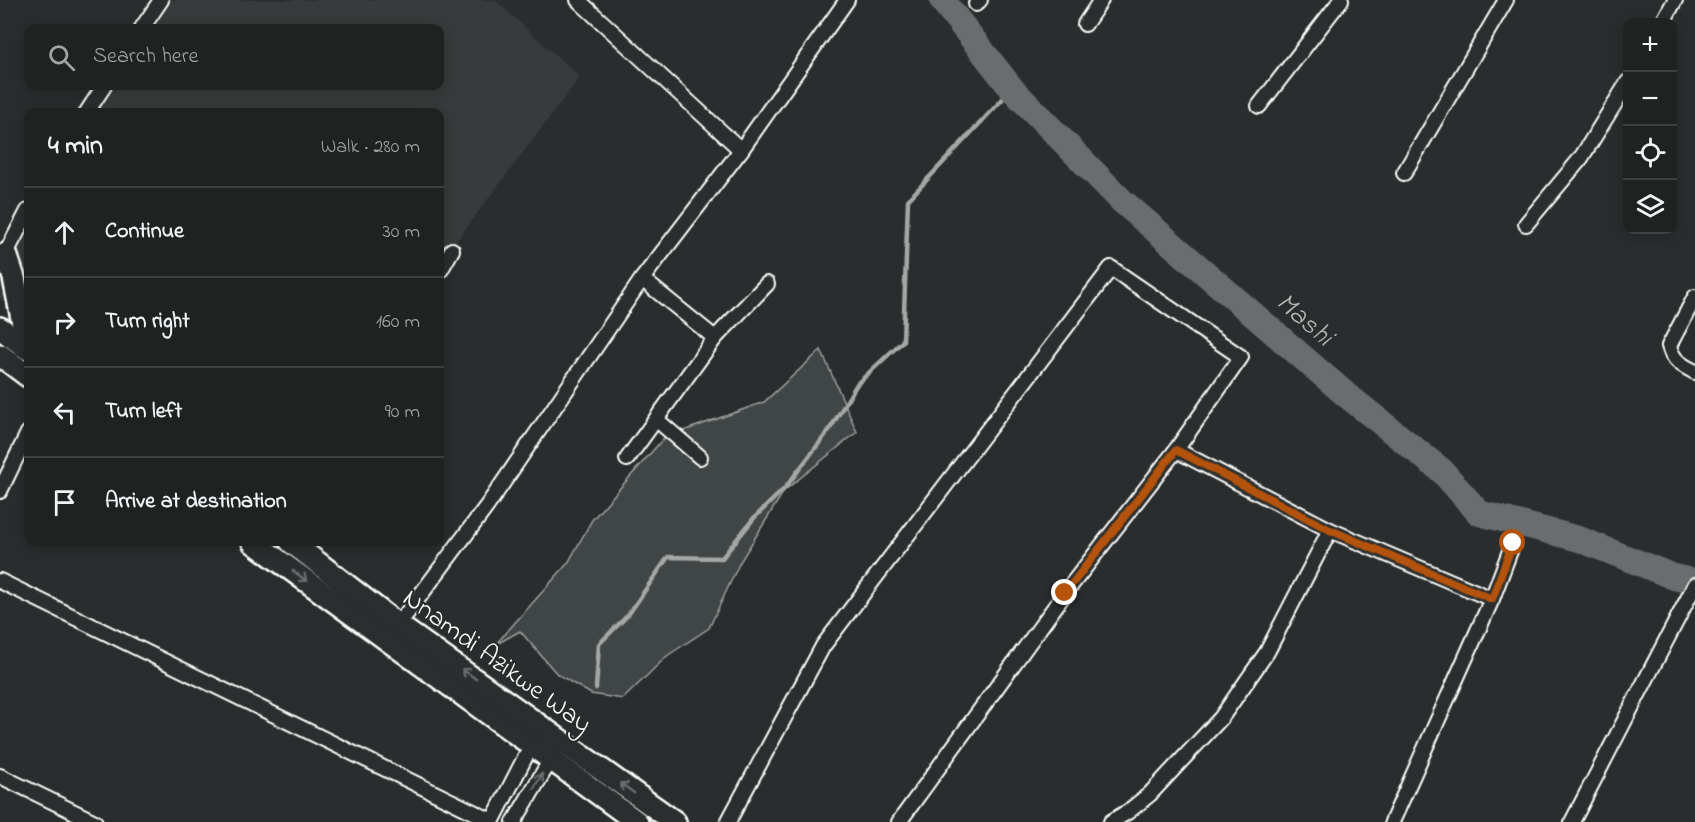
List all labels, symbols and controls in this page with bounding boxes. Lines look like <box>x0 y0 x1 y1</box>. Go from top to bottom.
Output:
map controls <box>1623 18 1677 234</box>
button: + <box>1623 18 1677 72</box>
search box <box>24 24 444 90</box>
icon: search <box>45 41 78 74</box>
text: Search here <box>93 41 198 73</box>
button: − <box>1623 72 1677 126</box>
button: locate <box>1623 126 1677 180</box>
text: 4 min <box>48 128 103 166</box>
text: Walk · 280 m <box>321 133 420 162</box>
button: layers <box>1623 180 1677 234</box>
icon: ahead <box>48 216 81 249</box>
text: Continue <box>105 216 184 248</box>
text: 30 m <box>383 218 420 247</box>
water label: Mashi <box>1266 284 1344 359</box>
icon: right <box>48 306 81 339</box>
text: Turn right <box>105 306 190 338</box>
text: 160 m <box>376 308 420 337</box>
icon: left <box>48 396 81 429</box>
text: Turn left <box>105 396 182 428</box>
text: 90 m <box>385 398 420 427</box>
icon: arrive <box>48 486 81 519</box>
text: Arrive at destination <box>105 486 287 518</box>
route start <box>1499 529 1525 555</box>
one-way arrow <box>292 570 308 582</box>
route end <box>1051 579 1077 605</box>
street label: Nnamdi Azikwe Way <box>394 580 599 744</box>
one-way arrow <box>461 668 477 680</box>
one-way arrow <box>532 773 544 790</box>
one-way arrow <box>620 782 636 794</box>

